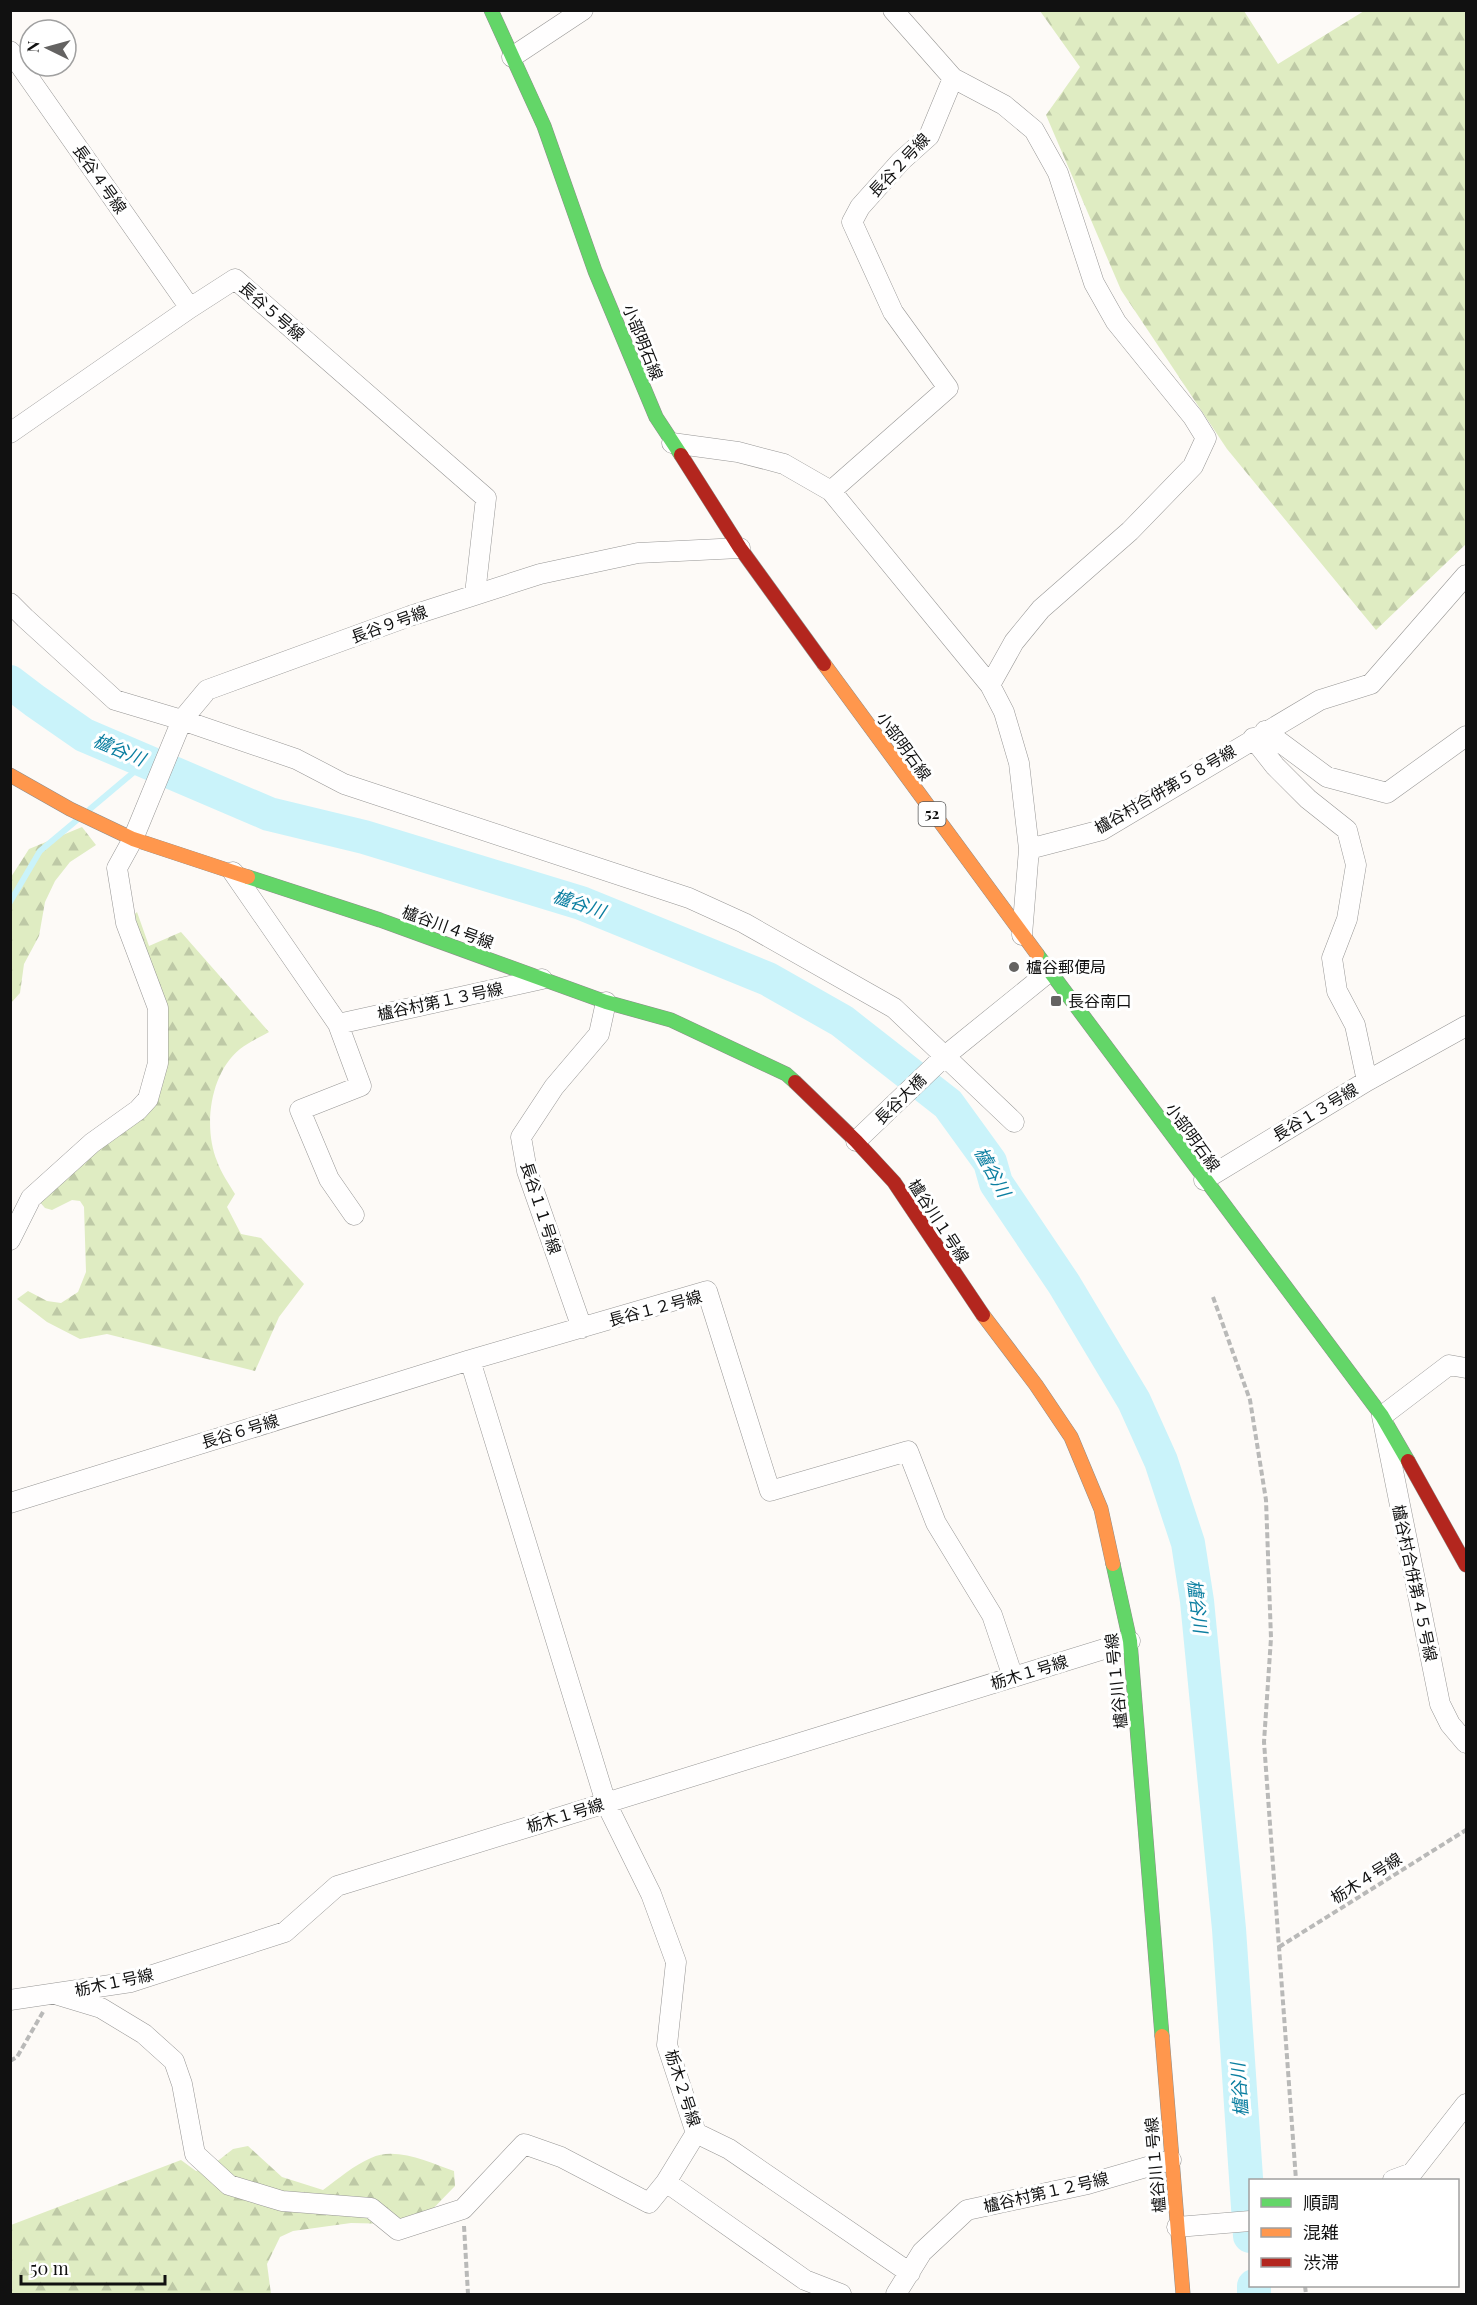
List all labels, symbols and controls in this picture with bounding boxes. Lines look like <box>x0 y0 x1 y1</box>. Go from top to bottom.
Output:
north arrow <box>18 18 78 78</box>
text: N <box>22 40 44 53</box>
street label: 長谷２号線 <box>864 128 934 201</box>
street label: 長谷４号線 <box>69 140 132 218</box>
street label: 長谷５号線 <box>235 276 309 345</box>
street label: 小部明石線 <box>619 301 668 383</box>
street label: 長谷９号線 <box>348 600 430 647</box>
street label: 小部明石線 <box>872 707 936 784</box>
water label: 櫨谷川 <box>90 727 151 771</box>
street label: 櫨谷村合併第５８号線 <box>1090 739 1239 838</box>
road number: 52 <box>918 802 946 826</box>
water label: 櫨谷川 <box>550 883 611 924</box>
street label: 櫨谷川４号線 <box>399 900 497 953</box>
place label: 櫨谷郵便局 <box>1026 956 1106 977</box>
marker: 櫨谷郵便局 <box>1007 960 1021 974</box>
street label: 櫨谷村第１３号線 <box>375 977 505 1024</box>
place label: 長谷南口 <box>1068 990 1132 1011</box>
marker: 長谷南口 <box>1049 994 1063 1008</box>
street label: 長谷大橋 <box>869 1069 930 1128</box>
street label: 長谷１３号線 <box>1268 1078 1361 1145</box>
street label: 小部明石線 <box>1161 1098 1225 1175</box>
water label: 櫨谷川 <box>969 1142 1017 1203</box>
street label: 長谷１１号線 <box>517 1159 566 1257</box>
street label: 櫨谷川１号線 <box>904 1175 974 1267</box>
street label: 長谷１２号線 <box>606 1285 704 1330</box>
street label: 長谷６号線 <box>199 1409 281 1452</box>
street label: 櫨谷村合併第４５号線 <box>1389 1502 1442 1663</box>
water label: 櫨谷川 <box>1183 1578 1213 1636</box>
street label: 櫨谷川１号線 <box>1100 1632 1131 1730</box>
street label: 栃木１号線 <box>988 1650 1070 1693</box>
street label: 栃木１号線 <box>524 1793 606 1836</box>
street label: 栃木４号線 <box>1326 1847 1405 1908</box>
street label: 栃木１号線 <box>73 1963 155 2000</box>
street label: 栃木２号線 <box>661 2047 706 2129</box>
water label: 櫨谷川 <box>1225 2060 1253 2118</box>
street label: 櫨谷川１号線 <box>1140 2116 1169 2214</box>
street label: 櫨谷村第１２号線 <box>981 2167 1111 2216</box>
legend <box>1249 2179 1459 2287</box>
text: 順調 <box>1303 2190 1339 2214</box>
text: 混雑 <box>1303 2220 1339 2244</box>
scale bar <box>21 2248 165 2286</box>
text: 渋滞 <box>1303 2250 1339 2274</box>
text: 50 m <box>30 2256 69 2280</box>

